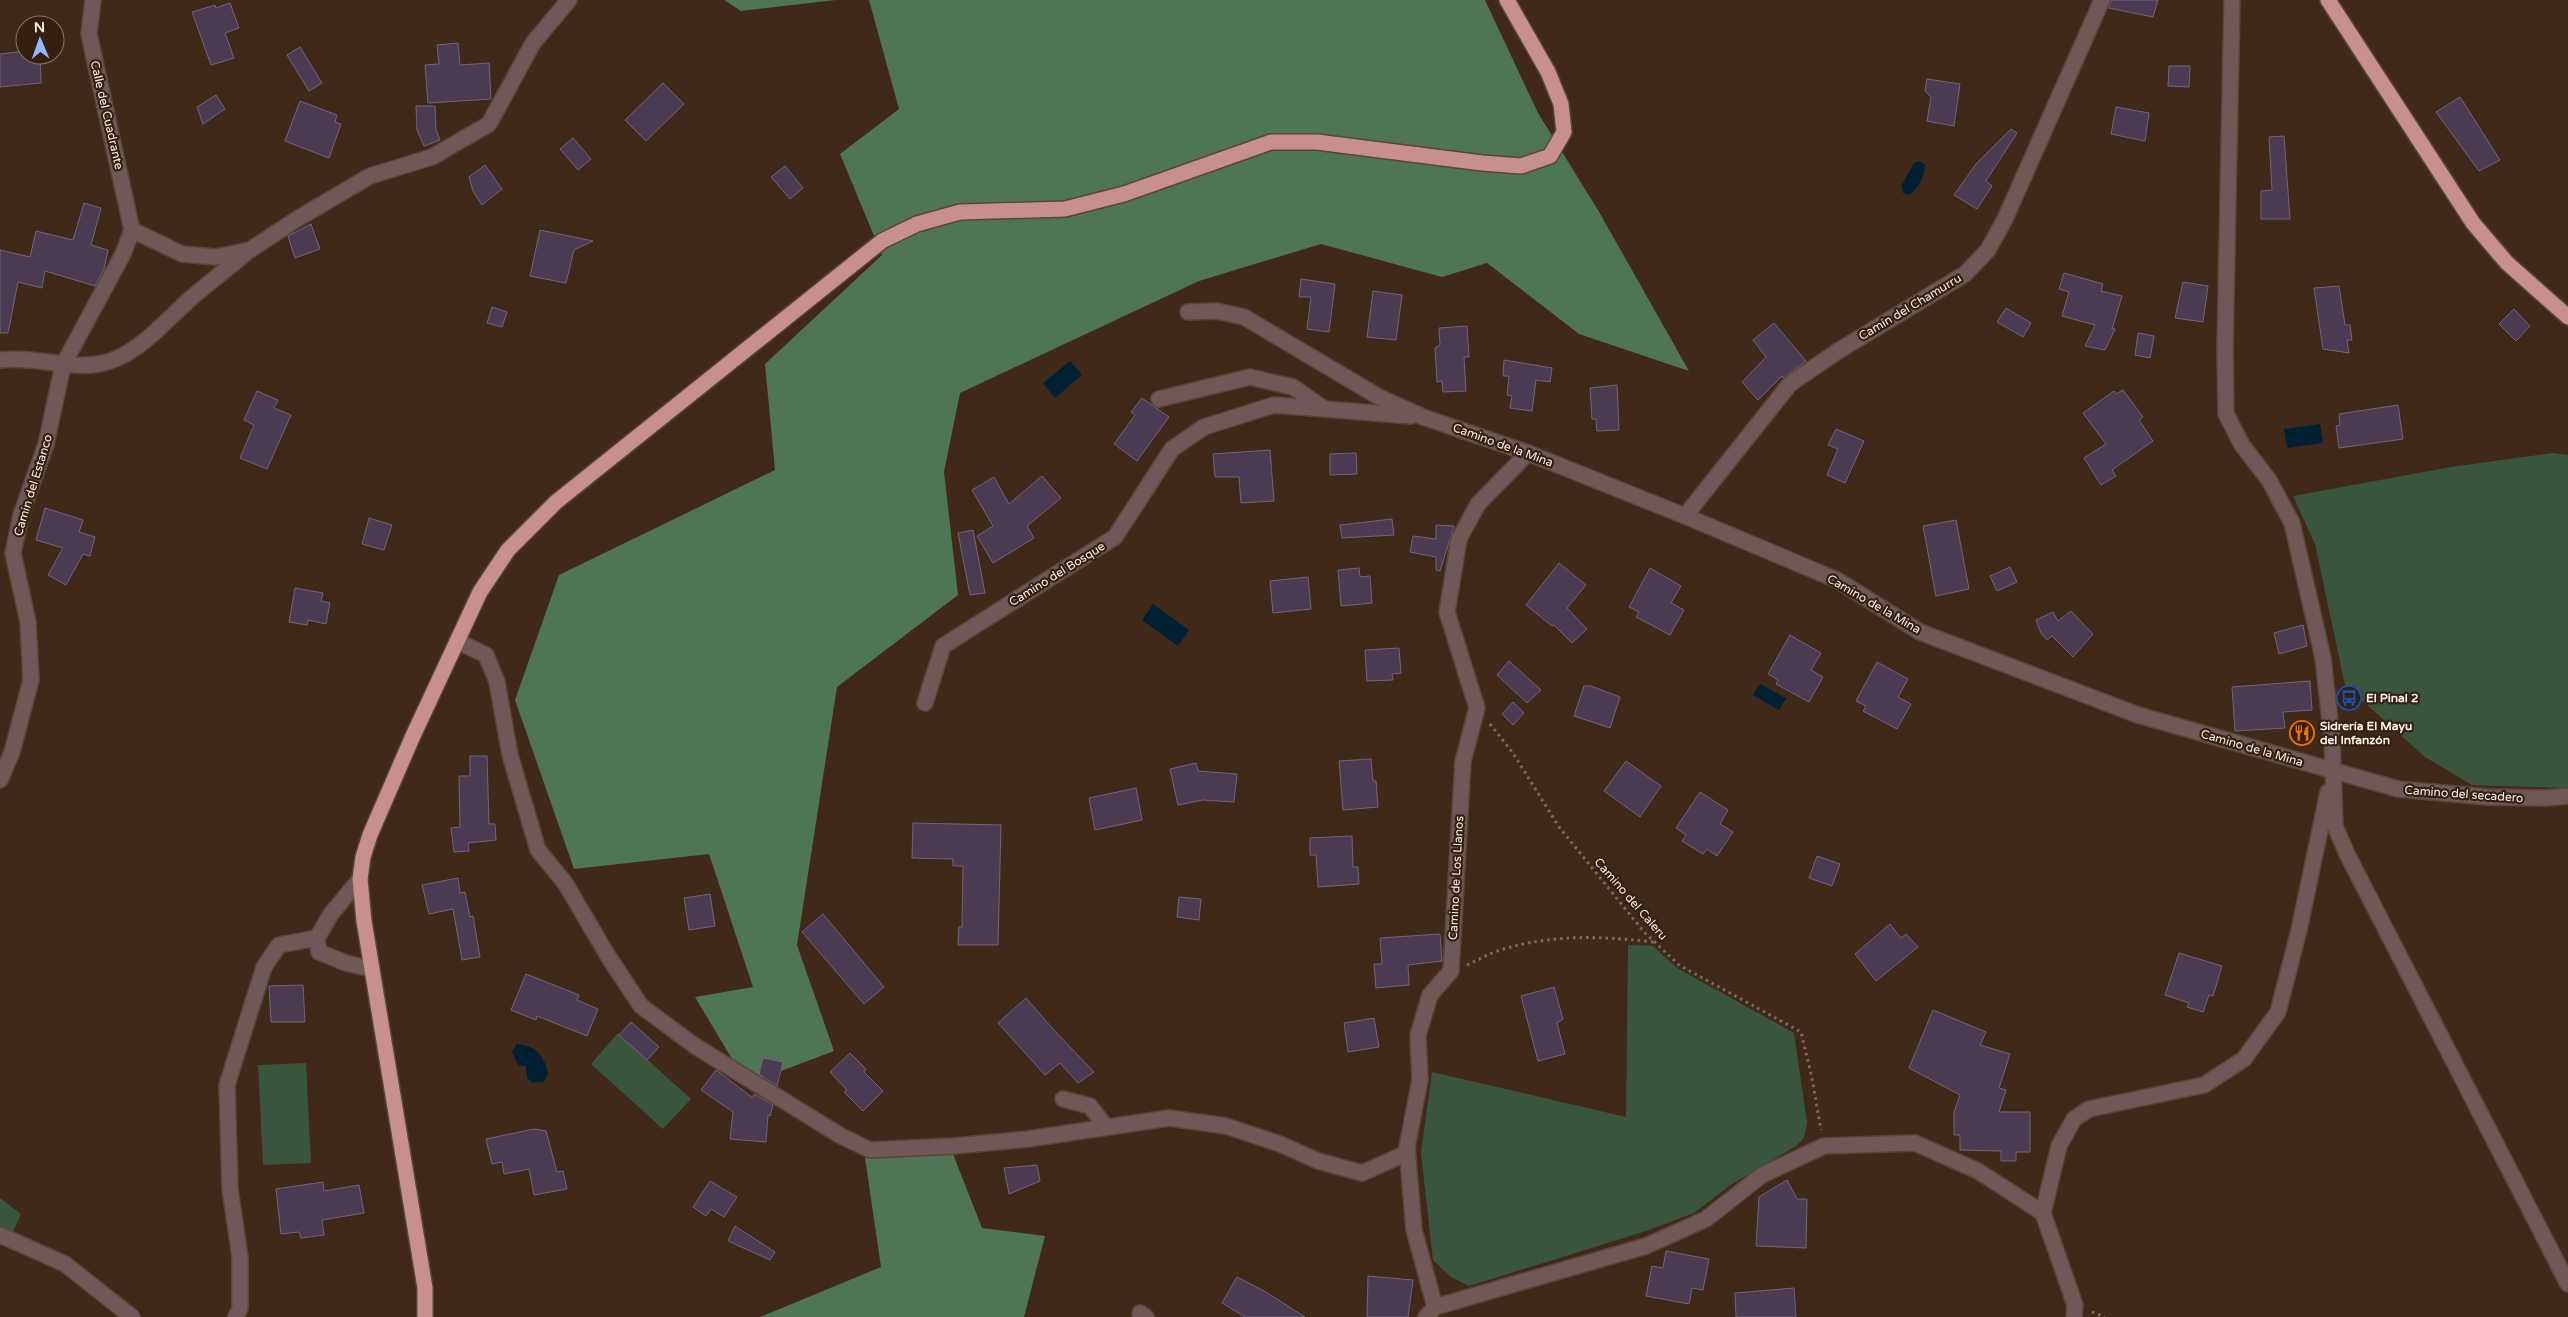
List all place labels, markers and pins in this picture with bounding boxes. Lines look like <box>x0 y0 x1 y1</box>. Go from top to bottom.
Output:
bus stop icon: El Pinal 2 <box>2336 685 2362 711</box>
place label: El Pinal 2 <box>2366 691 2418 705</box>
place label: Sidrería El Mayu del Infanzón <box>2320 719 2412 747</box>
restaurant icon: Sidrería El Mayu del Infanzón <box>2289 720 2315 746</box>

